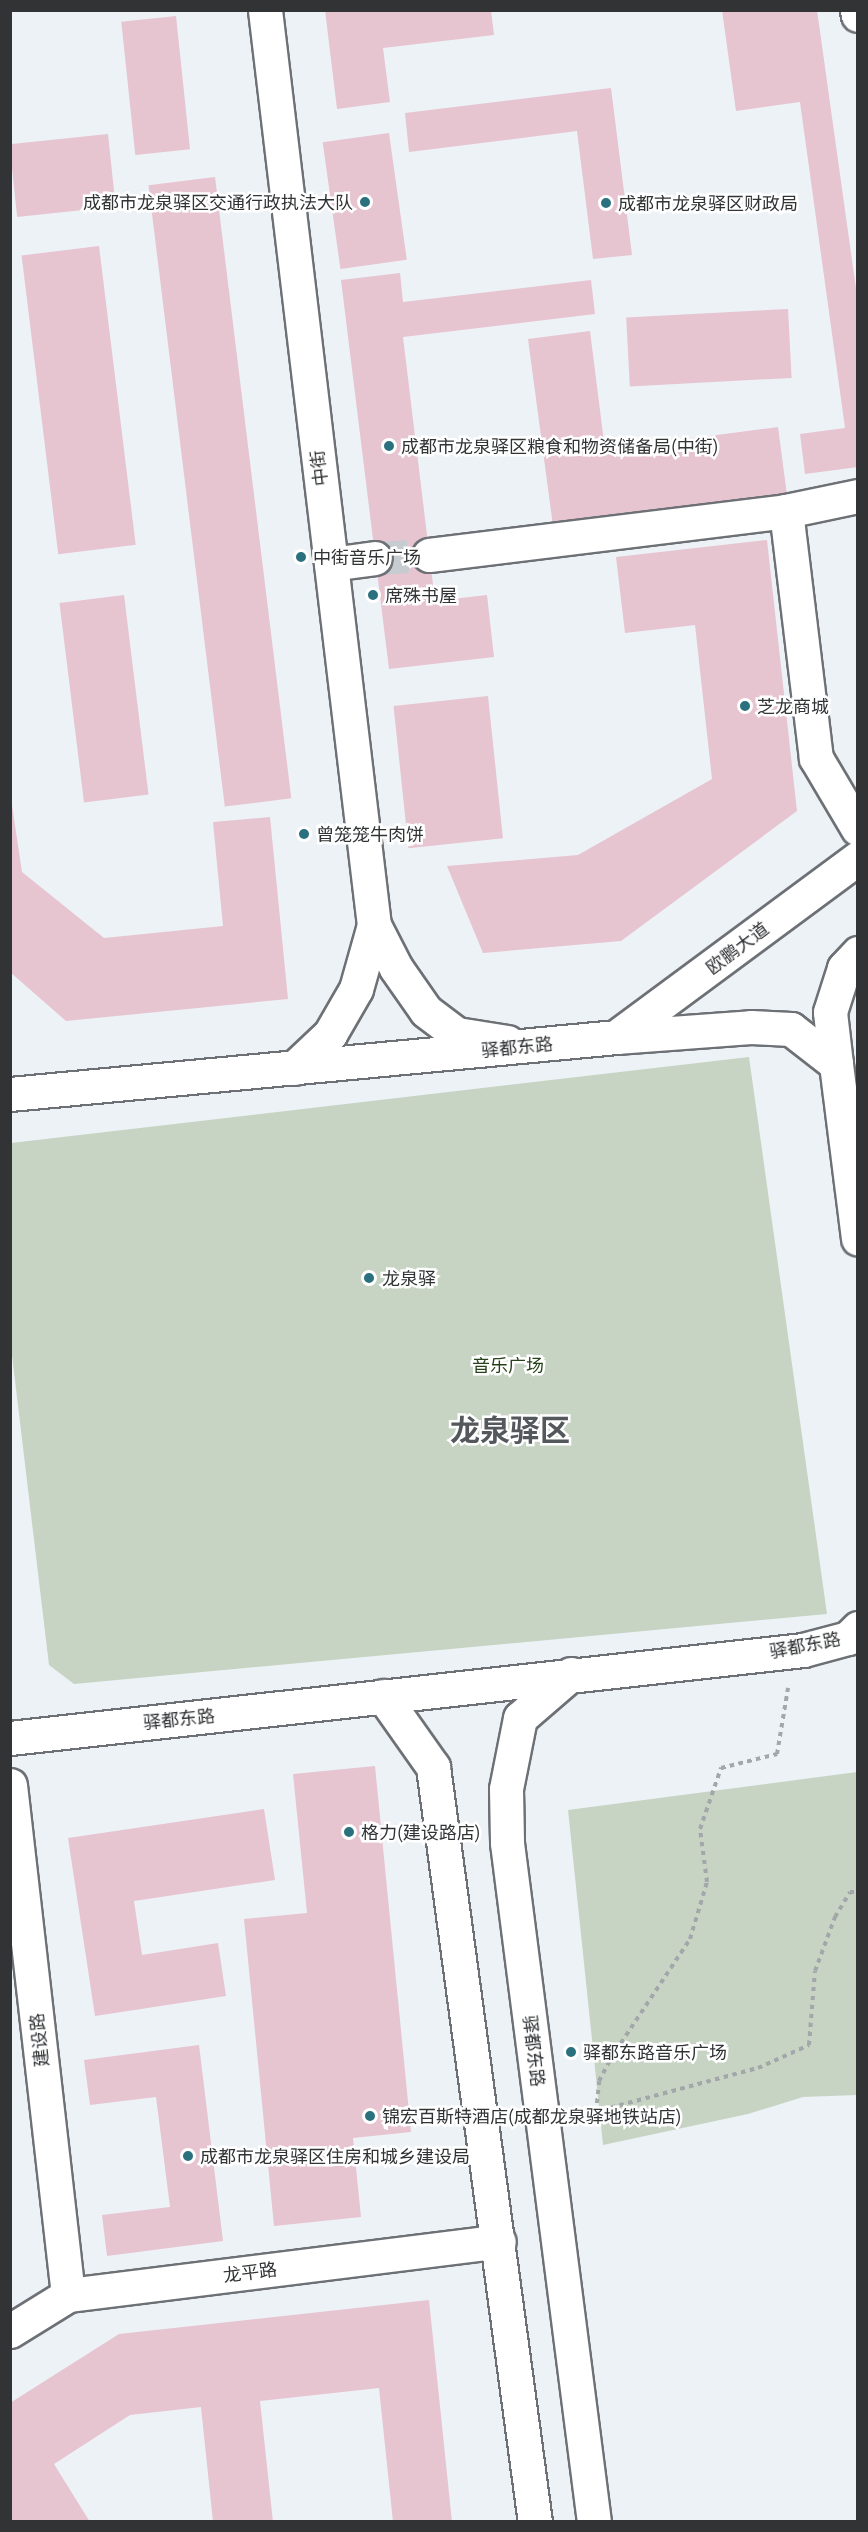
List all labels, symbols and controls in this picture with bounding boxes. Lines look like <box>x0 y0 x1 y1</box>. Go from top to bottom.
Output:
place label: 成都市龙泉驿区交通行政执法大队 <box>83 191 353 213</box>
place label: 成都市龙泉驿区财政局 <box>618 192 798 214</box>
marker: 成都市龙泉驿区交通行政执法大队 <box>358 195 372 209</box>
marker: 成都市龙泉驿区财政局 <box>599 196 613 210</box>
place label: 成都市龙泉驿区粮食和物资储备局(中街) <box>401 435 718 457</box>
marker: 成都市龙泉驿区粮食和物资储备局(中街) <box>382 439 396 453</box>
street label: 中街 <box>306 449 332 487</box>
place label: 中街音乐广场 <box>313 546 421 568</box>
marker: 中街音乐广场 <box>294 550 308 564</box>
place label: 席殊书屋 <box>385 584 457 606</box>
marker: 席殊书屋 <box>366 588 380 602</box>
place label: 芝龙商城 <box>757 695 829 717</box>
marker: 芝龙商城 <box>738 699 752 713</box>
place label: 曾笼笼牛肉饼 <box>316 823 424 845</box>
marker: 曾笼笼牛肉饼 <box>297 827 311 841</box>
street label: 欧鹏大道 <box>702 918 772 978</box>
street label: 驿都东路 <box>480 1032 554 1062</box>
place label: 龙泉驿 <box>382 1267 436 1289</box>
marker: 龙泉驿 <box>360 1269 378 1287</box>
park label: 音乐广场 <box>472 1354 544 1376</box>
district label: 龙泉驿区 <box>450 1412 570 1448</box>
street label: 驿都东路 <box>768 1628 842 1662</box>
street label: 驿都东路 <box>142 1704 216 1734</box>
place label: 格力(建设路店) <box>361 1821 480 1843</box>
marker: 格力(建设路店) <box>342 1825 356 1839</box>
street label: 建设路 <box>25 2012 53 2068</box>
street label: 驿都东路 <box>519 2014 549 2088</box>
place label: 驿都东路音乐广场 <box>583 2041 727 2063</box>
marker: 驿都东路音乐广场 <box>564 2045 578 2059</box>
place label: 锦宏百斯特酒店(成都龙泉驿地铁站店) <box>382 2105 681 2127</box>
marker: 锦宏百斯特酒店(成都龙泉驿地铁站店) <box>363 2109 377 2123</box>
place label: 成都市龙泉驿区住房和城乡建设局 <box>200 2145 470 2167</box>
marker: 成都市龙泉驿区住房和城乡建设局 <box>181 2149 195 2163</box>
street label: 龙平路 <box>222 2258 278 2286</box>

